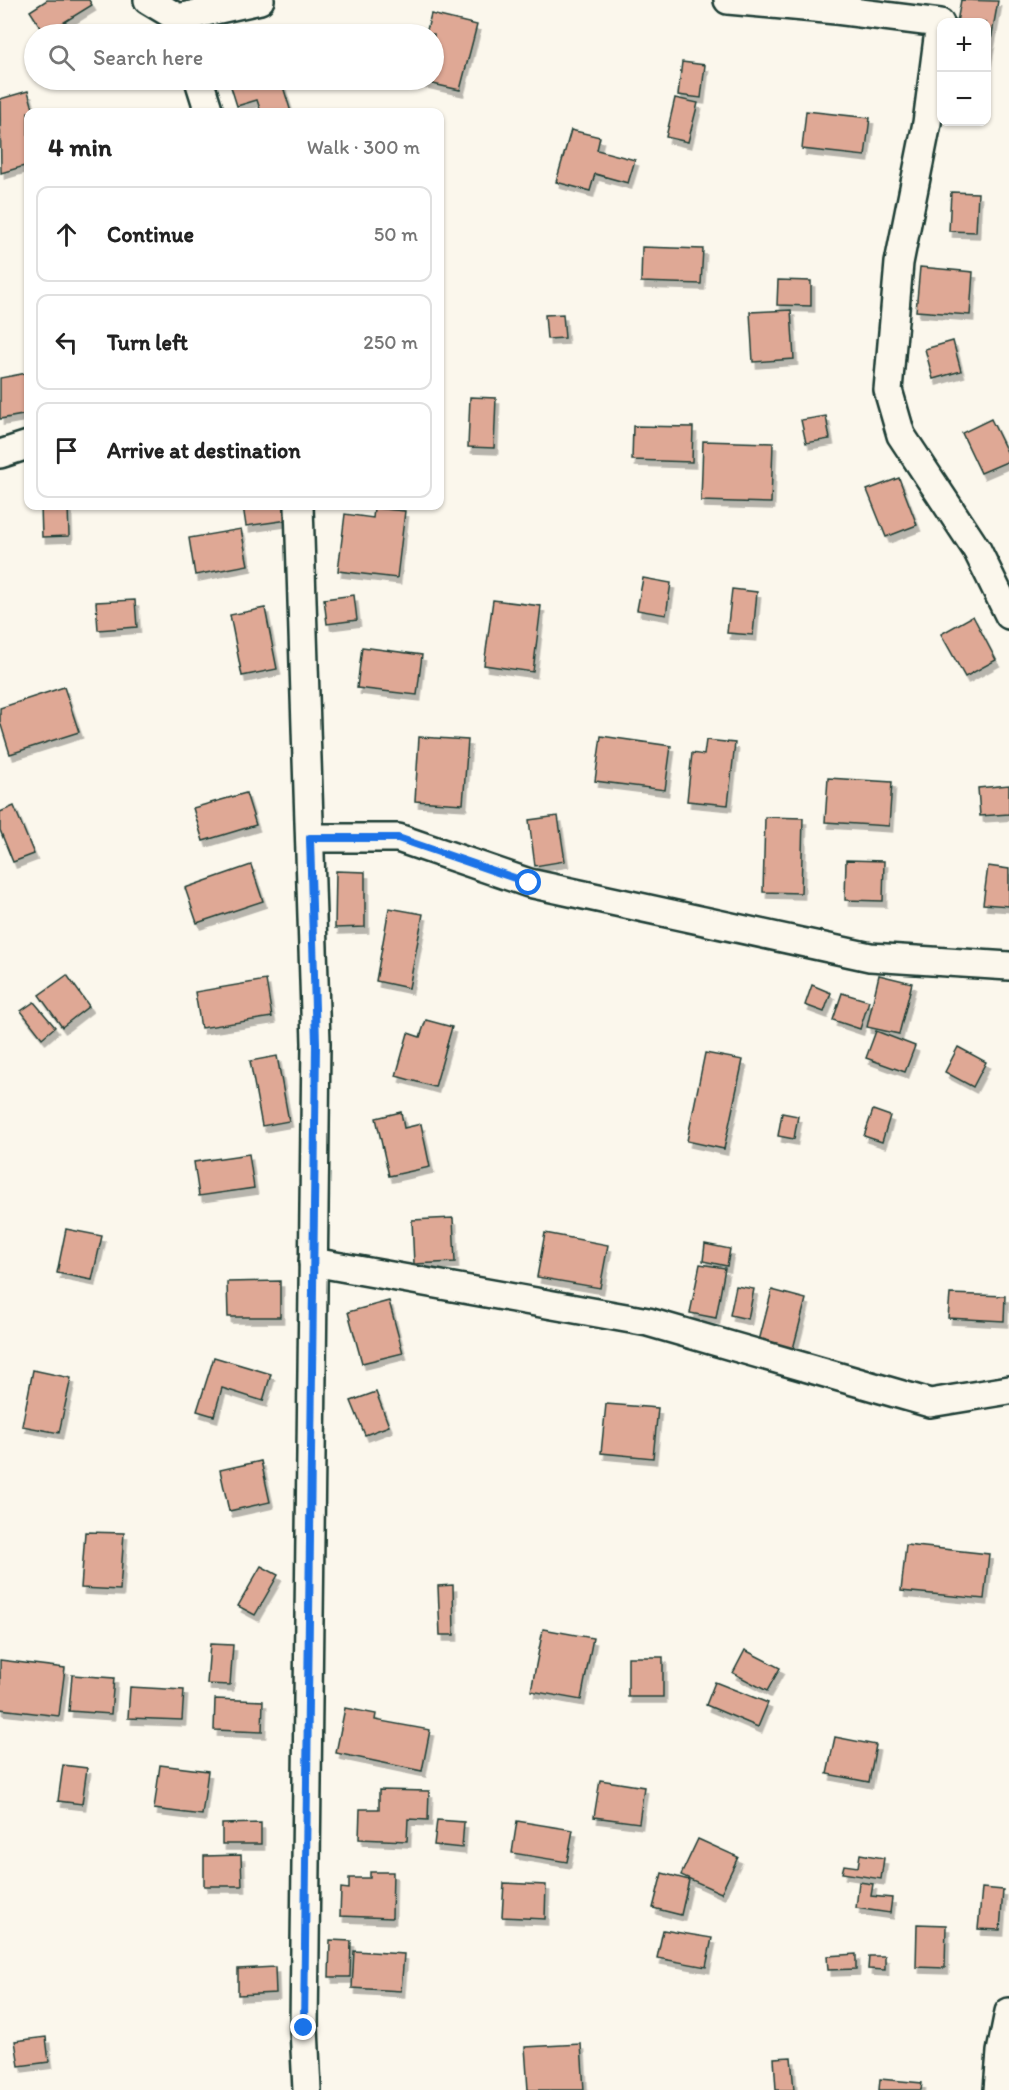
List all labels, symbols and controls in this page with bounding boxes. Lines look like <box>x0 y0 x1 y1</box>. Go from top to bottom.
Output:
map controls <box>937 18 991 126</box>
button: + <box>937 18 991 72</box>
search box <box>24 24 444 90</box>
icon: search <box>45 41 78 74</box>
text: Search here <box>93 44 203 71</box>
button: − <box>937 72 991 126</box>
text: 4 min <box>48 131 112 163</box>
text: Walk · 300 m <box>307 135 420 159</box>
icon: ahead <box>50 218 83 251</box>
text: Continue <box>107 221 194 248</box>
text: 50 m <box>374 222 418 246</box>
icon: left <box>50 326 83 359</box>
text: Turn left <box>107 329 188 356</box>
text: 250 m <box>363 330 418 354</box>
icon: arrive <box>50 434 83 467</box>
text: Arrive at destination <box>107 437 301 464</box>
route start <box>515 869 541 895</box>
route end <box>290 2014 316 2040</box>

